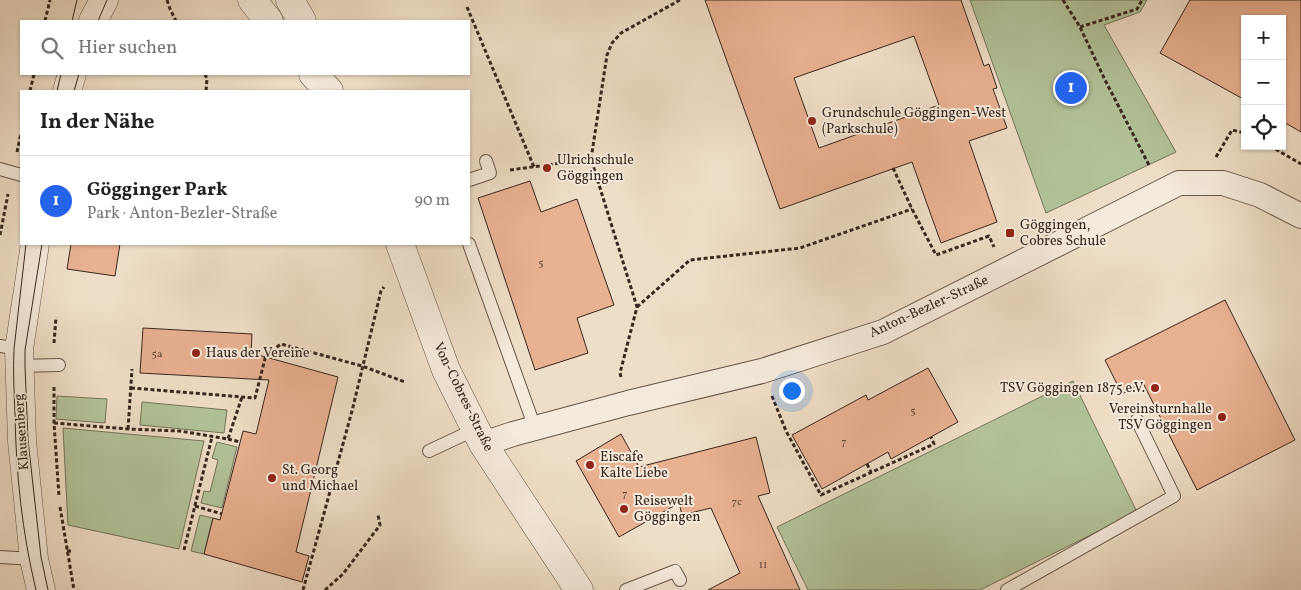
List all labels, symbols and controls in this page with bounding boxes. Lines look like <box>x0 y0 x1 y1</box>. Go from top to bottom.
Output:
map controls <box>1241 15 1286 150</box>
button: + <box>1241 15 1286 60</box>
search box <box>20 20 470 75</box>
icon: search <box>38 34 66 62</box>
text: Hier suchen <box>78 35 177 61</box>
button: − <box>1241 60 1286 105</box>
pin: 1 <box>1055 69 1087 107</box>
place label: Grundschule Göggingen-West (Parkschule) <box>822 104 1006 139</box>
button: locate <box>1241 105 1286 150</box>
text: In der Nähe <box>40 108 155 137</box>
marker: Grundschule Göggingen-West (Parkschule) <box>806 115 818 127</box>
place label: Ulrichschule Göggingen <box>557 151 634 186</box>
marker: Ulrichschule Göggingen <box>541 162 553 174</box>
text: Gögginger Park <box>87 177 228 203</box>
text: 1 <box>53 190 59 212</box>
text: 90 m <box>414 190 450 212</box>
text: Park · Anton-Bezler-Straße <box>87 203 277 225</box>
place label: Göggingen, Cobres Schule <box>1020 216 1106 251</box>
marker: Göggingen, Cobres Schule <box>1004 227 1016 239</box>
house number: 5 <box>538 256 544 271</box>
street label: Anton-Bezler-Straße <box>866 271 992 343</box>
street label: Von-Cobres-Straße <box>428 339 498 455</box>
place label: Haus der Vereine <box>206 344 310 363</box>
house number: 5a <box>152 347 163 362</box>
marker: Haus der Vereine <box>190 347 202 359</box>
your location <box>779 378 805 404</box>
place label: TSV Göggingen 1875 e.V. <box>1000 379 1145 398</box>
marker: TSV Göggingen 1875 e.V. <box>1149 382 1161 394</box>
street label: Klausenberg <box>10 393 34 471</box>
place label: Vereinsturnhalle TSV Göggingen <box>1109 400 1212 435</box>
house number: 5 <box>910 404 916 419</box>
marker: Vereinsturnhalle TSV Göggingen <box>1216 411 1228 423</box>
house number: 7 <box>841 435 847 450</box>
place label: Eiscafe Kalte Liebe <box>600 448 668 483</box>
marker: Eiscafe Kalte Liebe <box>584 459 596 471</box>
place label: St. Georg und Michael <box>282 461 358 496</box>
marker: St. Georg und Michael <box>266 472 278 484</box>
house number: 7 <box>622 487 628 502</box>
place label: Reisewelt Göggingen <box>634 492 701 527</box>
house number: 7c <box>732 495 742 510</box>
marker: Reisewelt Göggingen <box>618 503 630 515</box>
house number: 11 <box>759 558 767 573</box>

